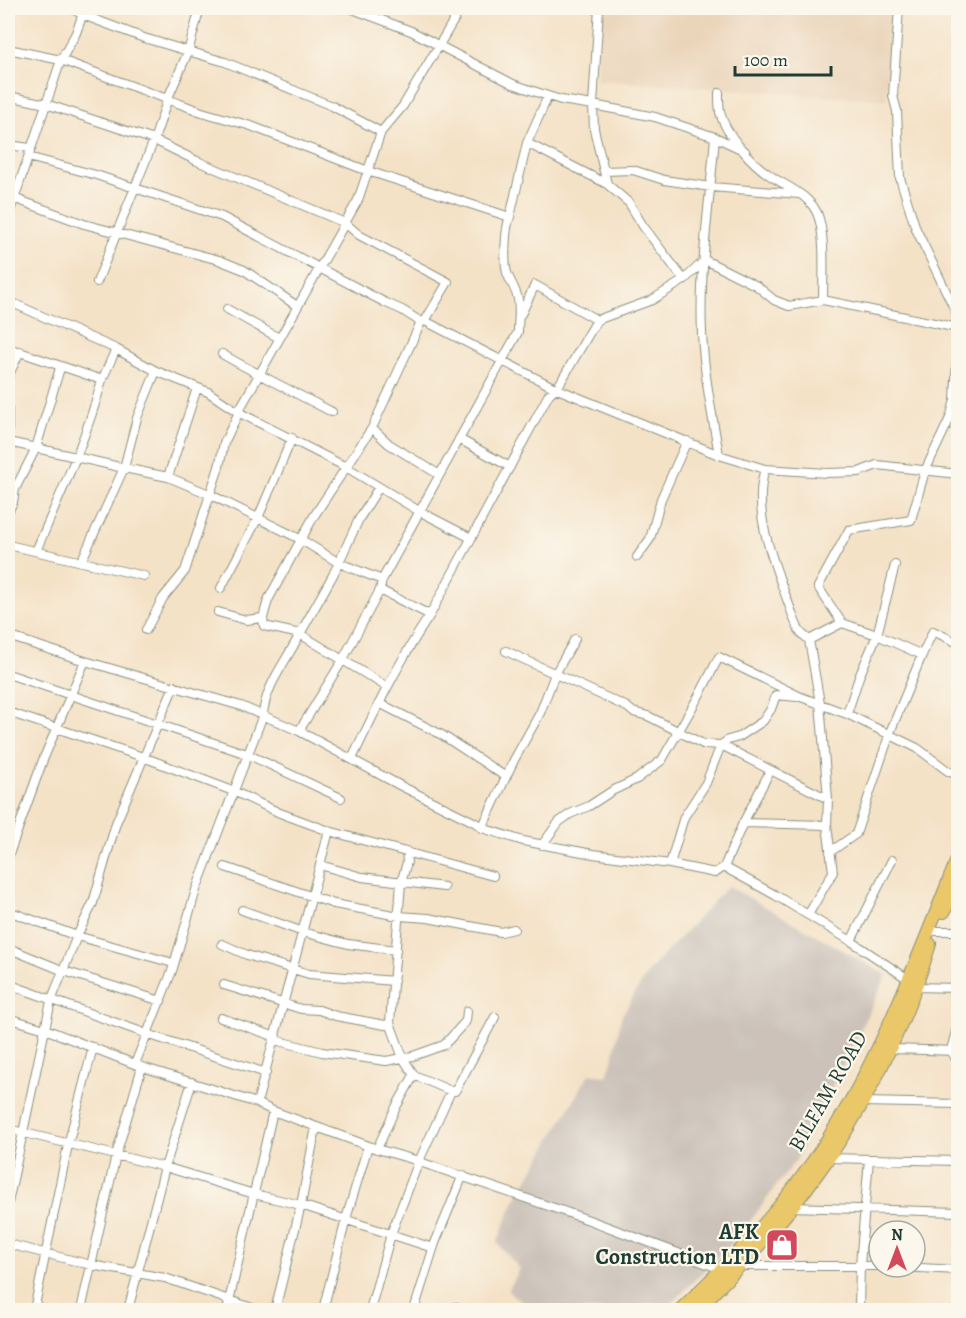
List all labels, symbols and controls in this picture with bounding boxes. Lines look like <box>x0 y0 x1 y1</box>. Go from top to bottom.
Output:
scale bar <box>735 39 831 77</box>
text: 100 m <box>744 48 788 72</box>
street label: BILFAM ROAD <box>781 1025 875 1157</box>
place label: AFK Construction LTD <box>596 1217 760 1272</box>
north arrow <box>867 1219 927 1279</box>
text: N <box>891 1224 903 1246</box>
shop icon: AFK Construction LTD <box>764 1227 800 1263</box>

